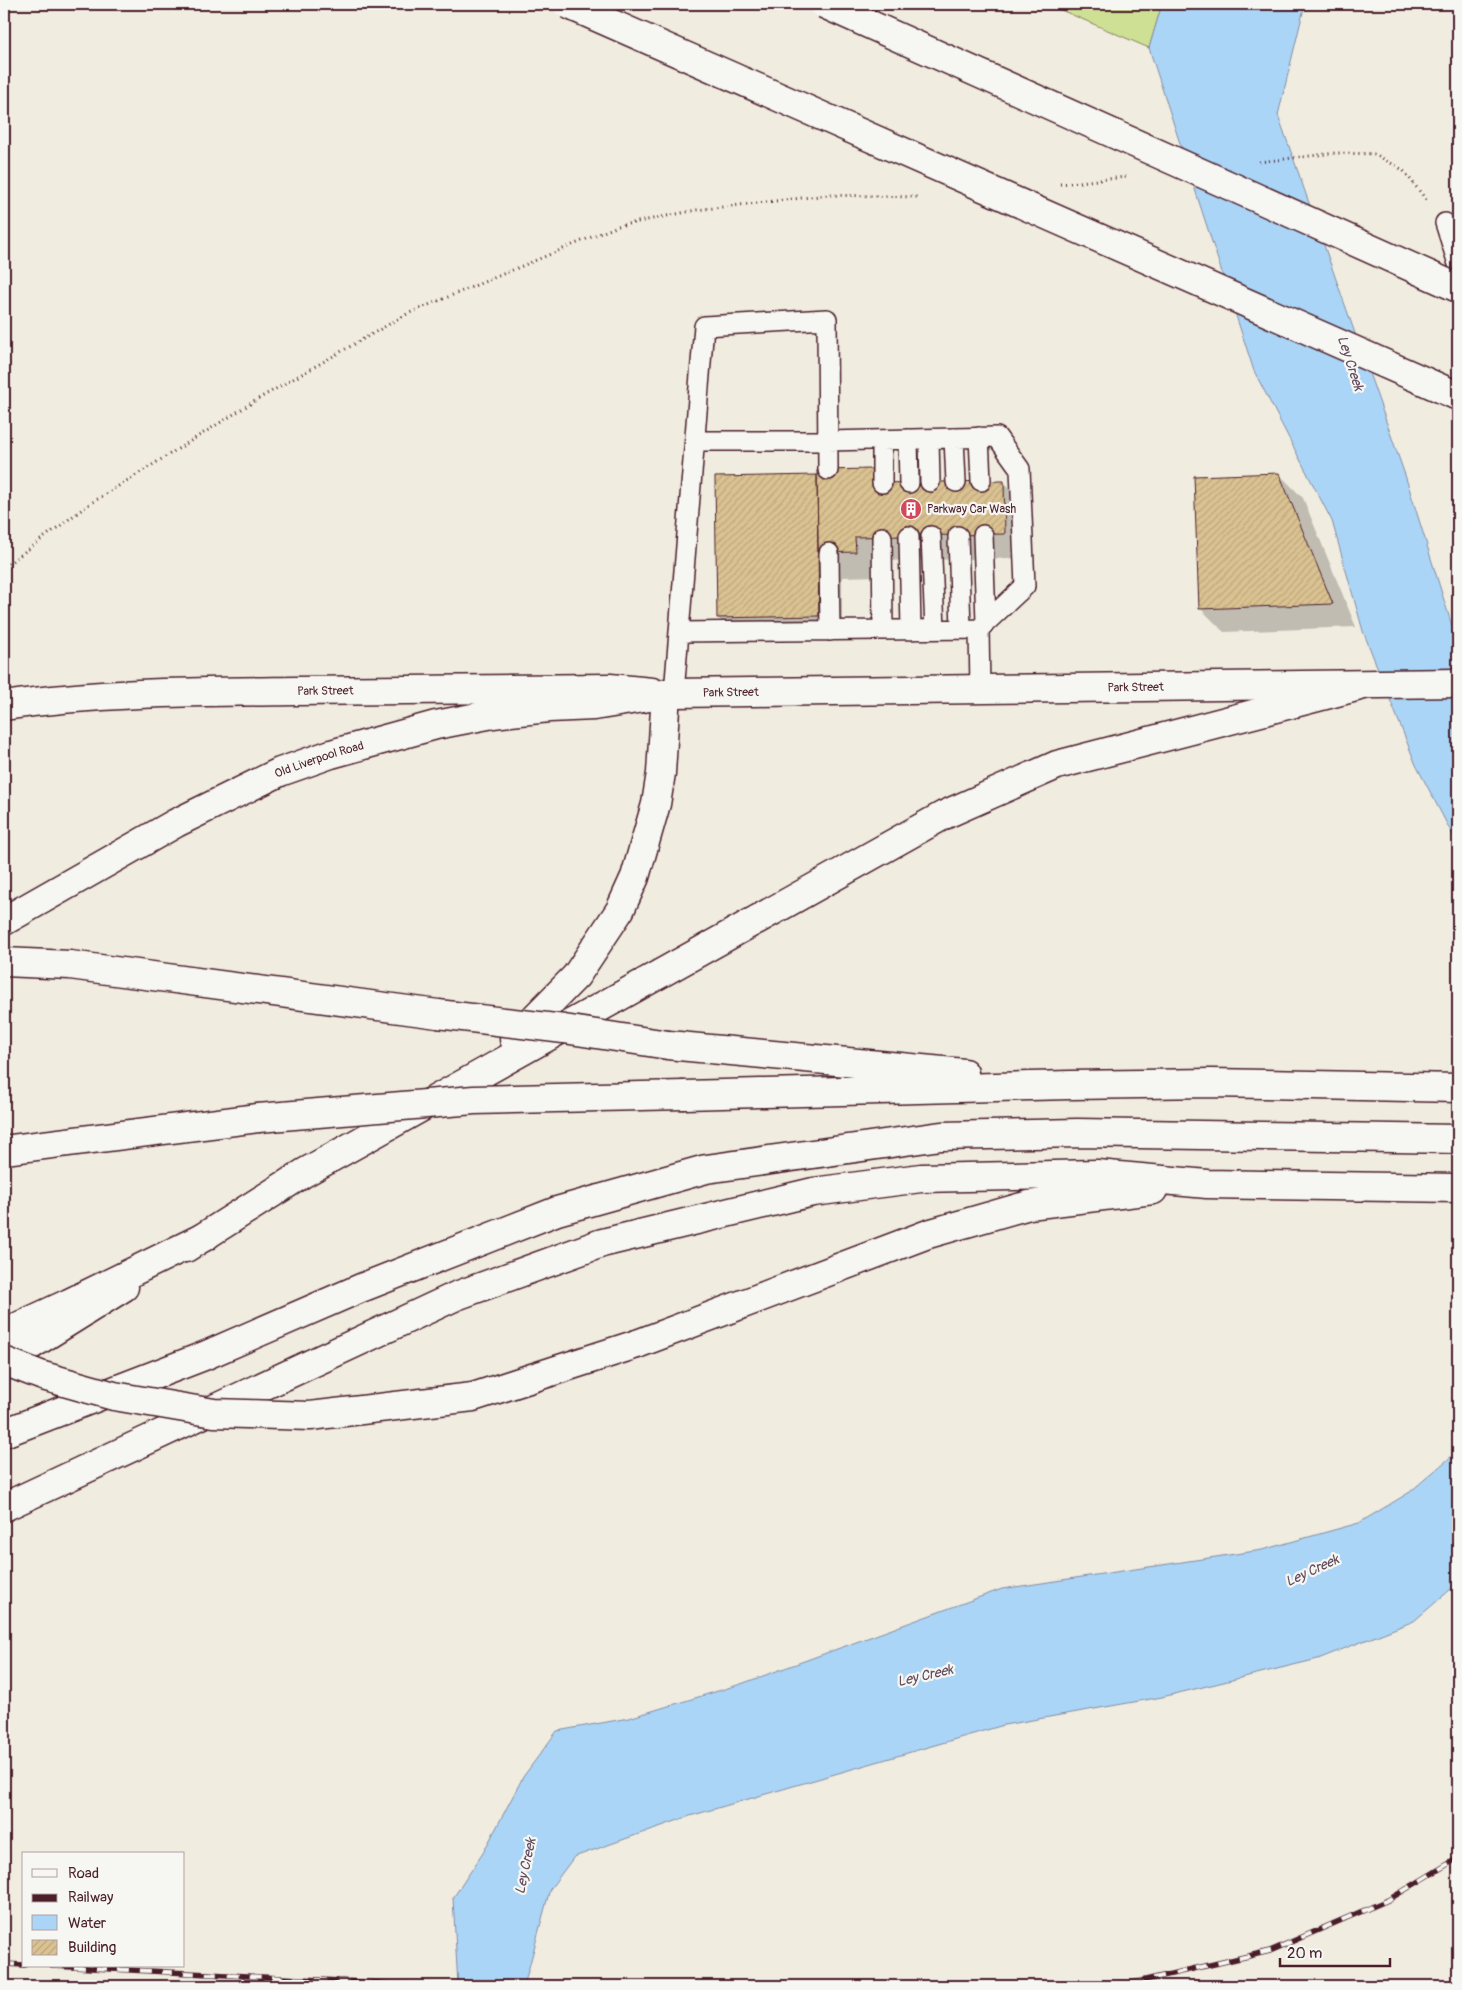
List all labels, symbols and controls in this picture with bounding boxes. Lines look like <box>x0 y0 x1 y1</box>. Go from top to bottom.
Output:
water label: Ley Creek <box>1334 334 1368 394</box>
building icon: Parkway Car Wash <box>899 497 923 521</box>
place label: Parkway Car Wash <box>927 502 1016 517</box>
street label: Park Street <box>1107 680 1164 695</box>
street label: Park Street <box>297 683 354 699</box>
street label: Park Street <box>703 685 759 701</box>
street label: Old Liverpool Road <box>272 738 366 781</box>
water label: Ley Creek <box>1283 1550 1343 1590</box>
water label: Ley Creek <box>896 1661 956 1690</box>
water label: Ley Creek <box>511 1835 540 1896</box>
legend <box>22 1852 185 1968</box>
text: Road <box>68 1864 99 1883</box>
text: Railway <box>68 1888 114 1907</box>
text: Water <box>68 1914 107 1933</box>
scale bar <box>1280 1935 1390 1967</box>
text: Building <box>68 1938 116 1957</box>
text: 20 m <box>1287 1944 1322 1963</box>

